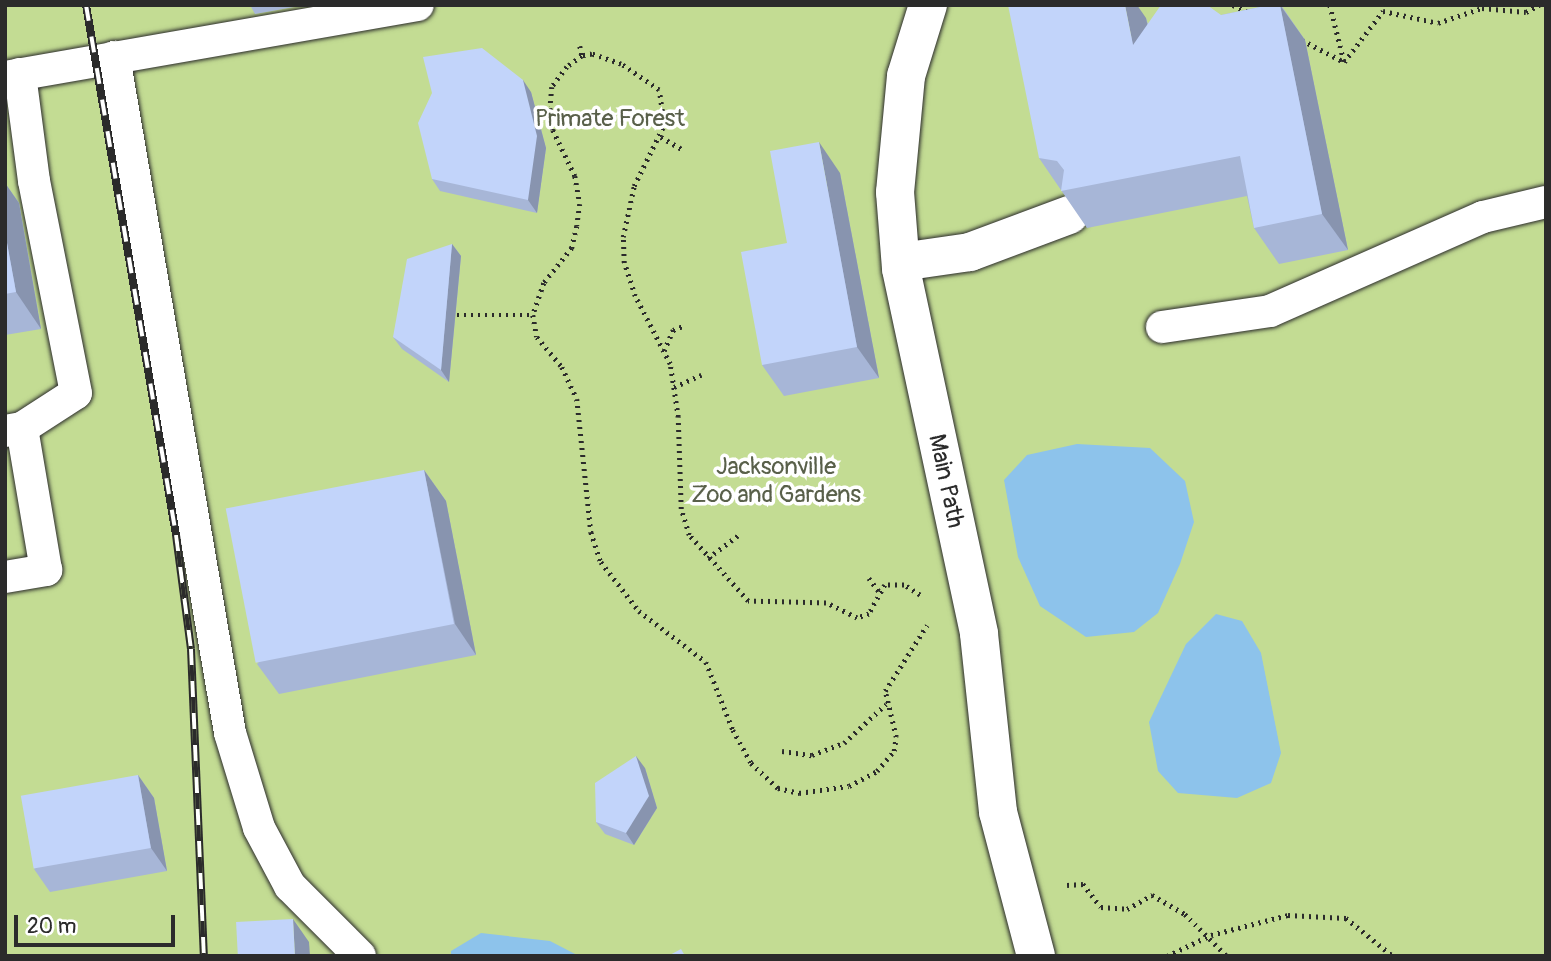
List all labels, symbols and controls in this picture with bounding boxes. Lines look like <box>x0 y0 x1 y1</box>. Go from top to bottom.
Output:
park label: Primate Forest <box>535 105 685 133</box>
street label: Main Path <box>922 432 970 530</box>
park label: Jacksonville Zoo and Gardens <box>691 453 861 509</box>
scale bar <box>18 902 178 946</box>
text: 20 m <box>27 913 76 940</box>

